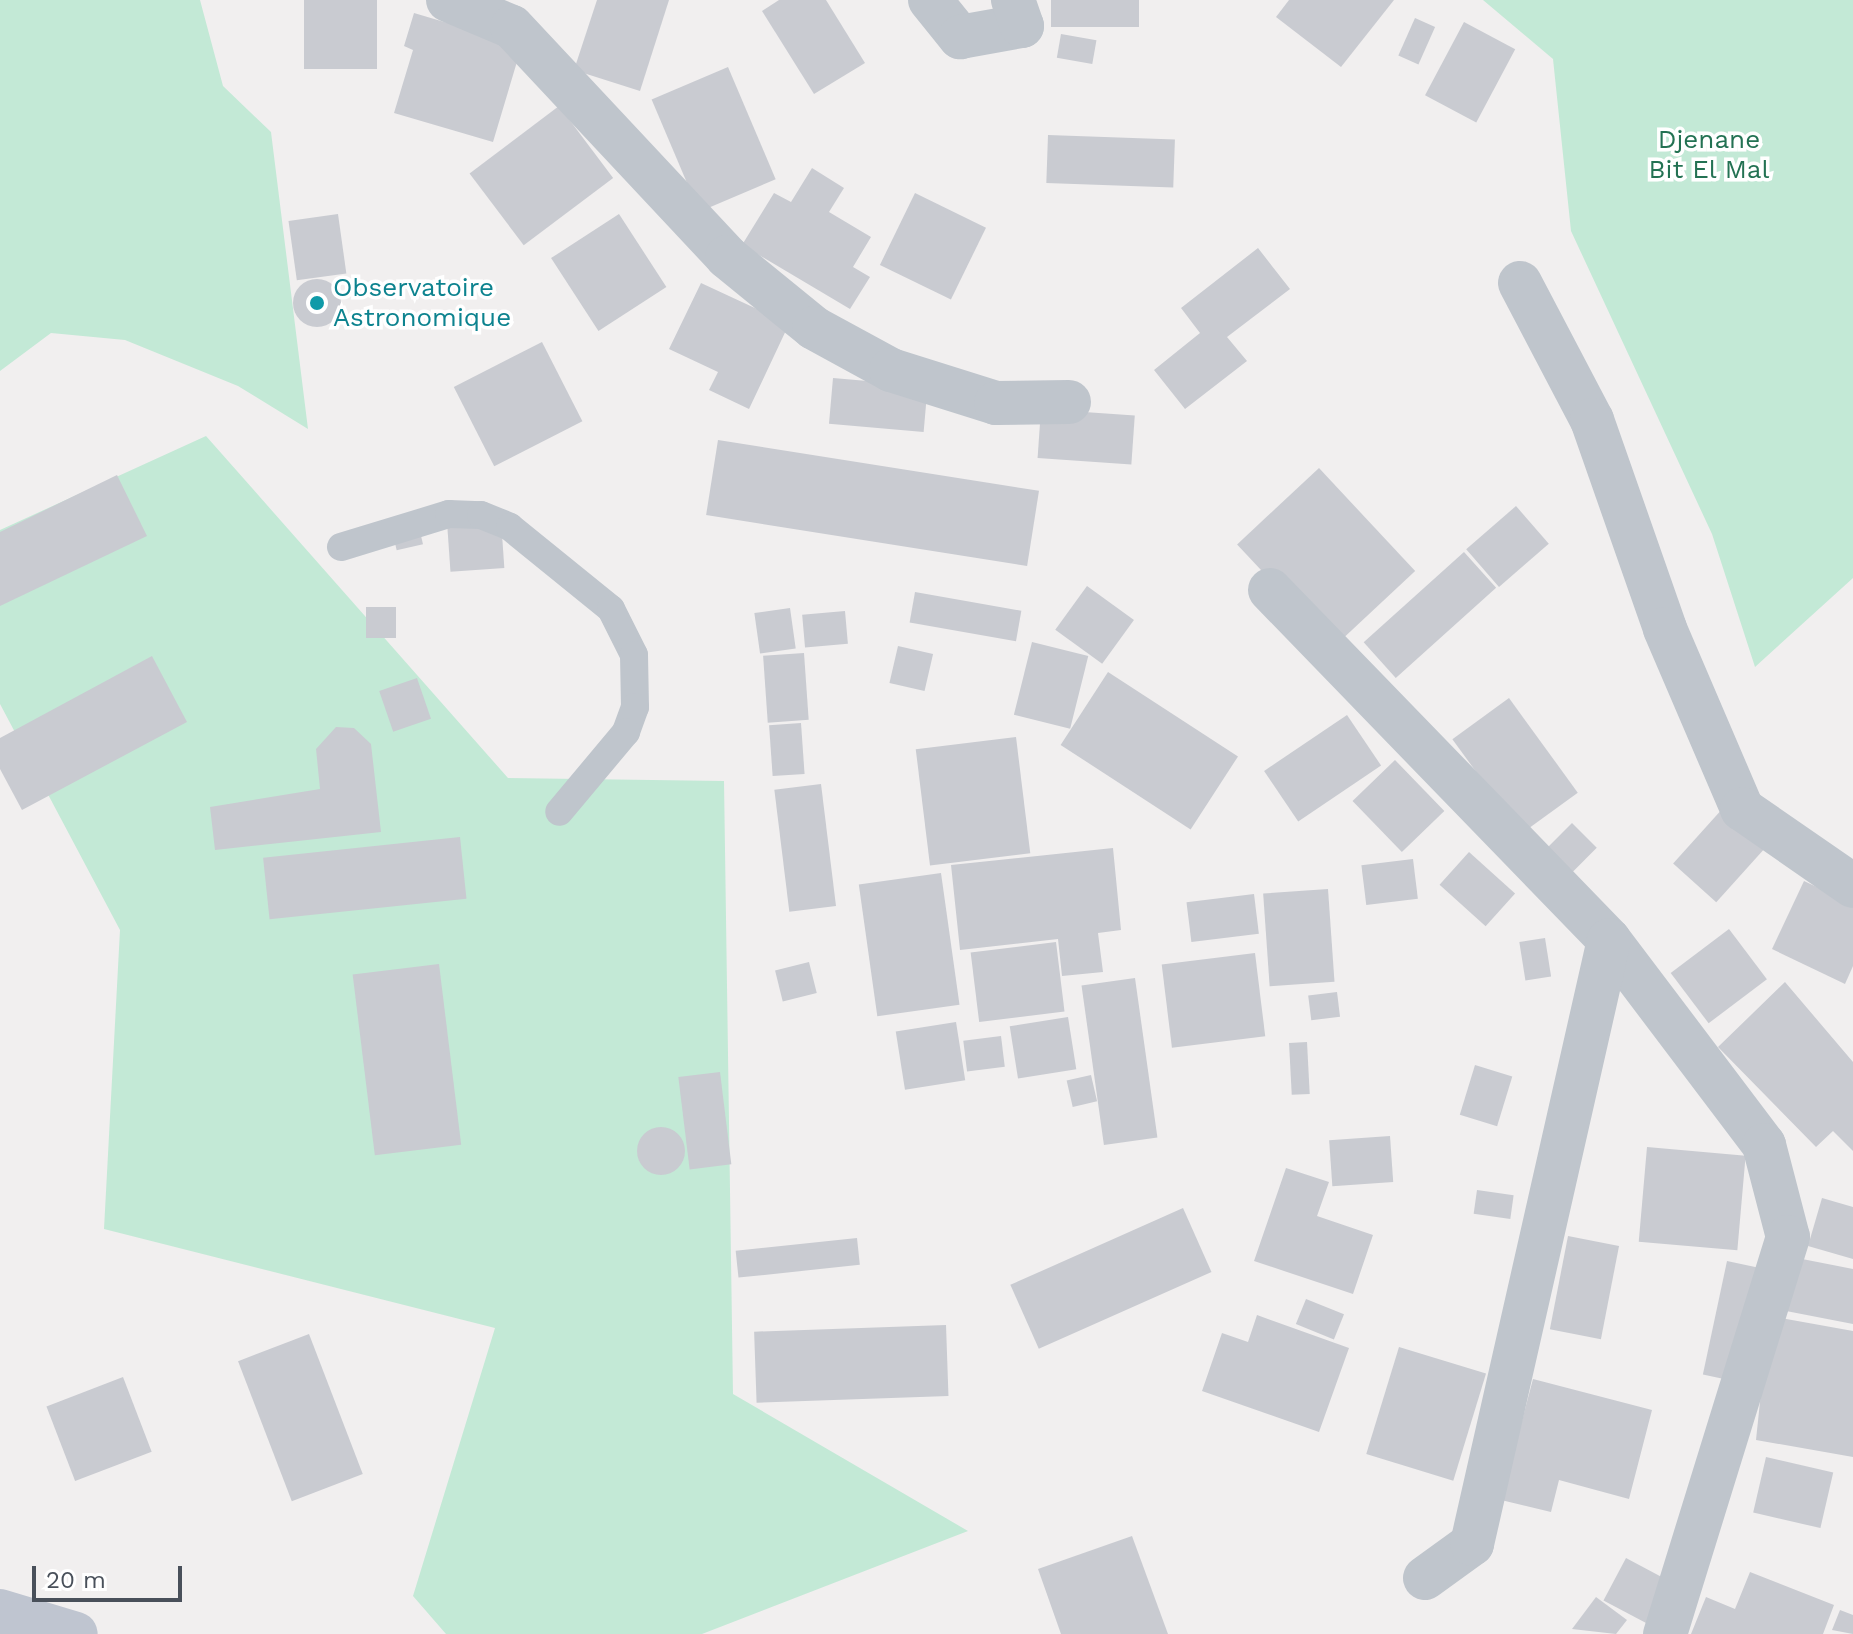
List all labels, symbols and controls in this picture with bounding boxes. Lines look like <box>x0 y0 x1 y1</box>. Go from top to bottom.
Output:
park label: Djenane Bit El Mal <box>1648 124 1770 186</box>
place label: Observatoire Astronomique <box>333 272 511 334</box>
marker: Observatoire Astronomique <box>308 294 326 312</box>
scale bar <box>36 1550 186 1600</box>
text: 20 m <box>46 1566 106 1594</box>

